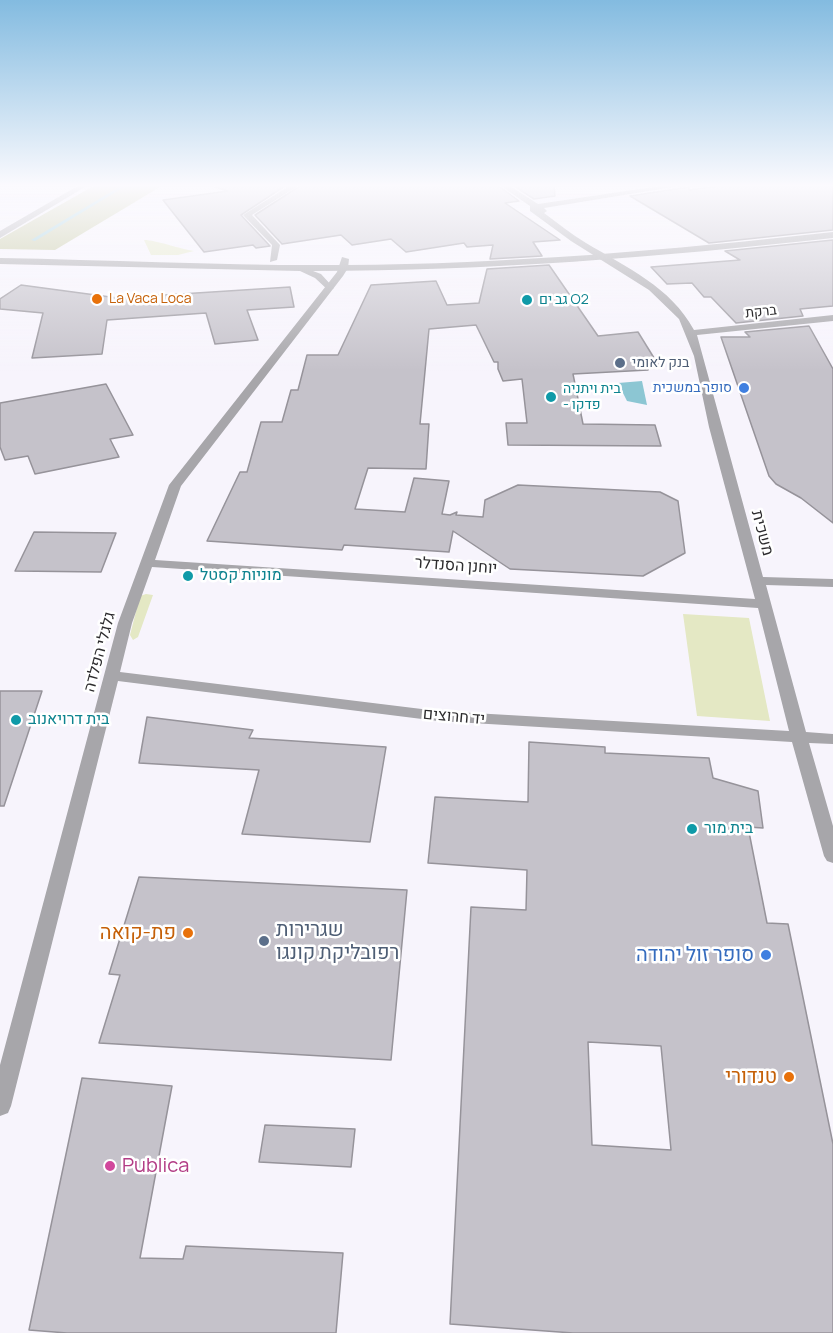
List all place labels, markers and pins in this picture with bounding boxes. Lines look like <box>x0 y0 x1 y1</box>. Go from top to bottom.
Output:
place label: La Vaca Loca <box>109 291 192 307</box>
marker: La Vaca Loca <box>90 292 104 306</box>
place label: גב ים O2 <box>539 292 589 308</box>
marker: גב ים O2 <box>520 293 534 307</box>
place label: בנק לאומי <box>632 355 689 371</box>
marker: בנק לאומי <box>613 356 627 370</box>
place label: סופר במשכית <box>653 380 732 396</box>
place label: בית ויתניה - פדקו <box>563 381 621 413</box>
marker: סופר במשכית <box>737 381 751 395</box>
marker: בית ויתניה - פדקו <box>544 390 558 404</box>
place label: מוניות קסטל <box>200 566 282 586</box>
marker: מוניות קסטל <box>181 569 195 583</box>
place label: בית דרויאנוב <box>28 710 109 730</box>
marker: בית דרויאנוב <box>9 713 23 727</box>
place label: בית מור <box>704 819 753 839</box>
marker: בית מור <box>685 822 699 836</box>
place label: שגרירות רפובליקת קונגו <box>276 918 399 965</box>
place label: פת-קואה <box>100 921 176 945</box>
marker: פת-קואה <box>181 926 195 940</box>
marker: שגרירות רפובליקת קונגו <box>257 934 271 948</box>
place label: סופר זול יהודה <box>636 943 754 967</box>
marker: סופר זול יהודה <box>759 948 773 962</box>
place label: טנדורי <box>725 1065 777 1089</box>
marker: טנדורי <box>782 1070 796 1084</box>
place label: Publica <box>122 1154 189 1178</box>
marker: Publica <box>103 1159 117 1173</box>

